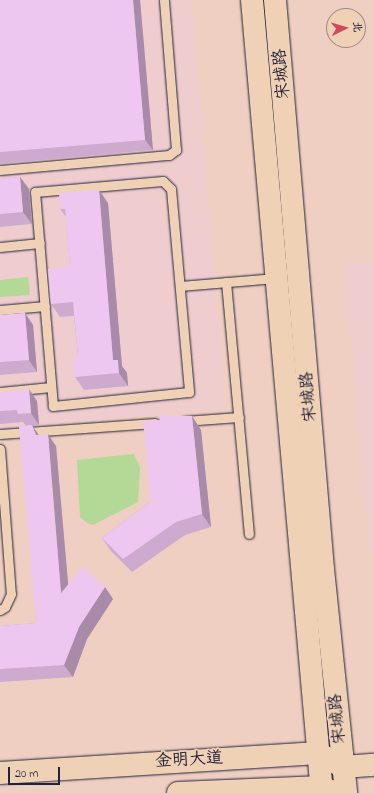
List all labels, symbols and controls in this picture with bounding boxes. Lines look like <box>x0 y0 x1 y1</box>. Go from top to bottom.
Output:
north arrow <box>326 8 366 48</box>
text: 北 <box>349 21 365 33</box>
street label: 宋城路 <box>270 48 294 100</box>
street label: 宋城路 <box>297 371 321 423</box>
street label: 宋城路 <box>325 693 351 745</box>
street label: 金明大道 <box>155 748 223 772</box>
scale bar <box>10 759 62 785</box>
text: 20 m <box>15 765 38 783</box>

